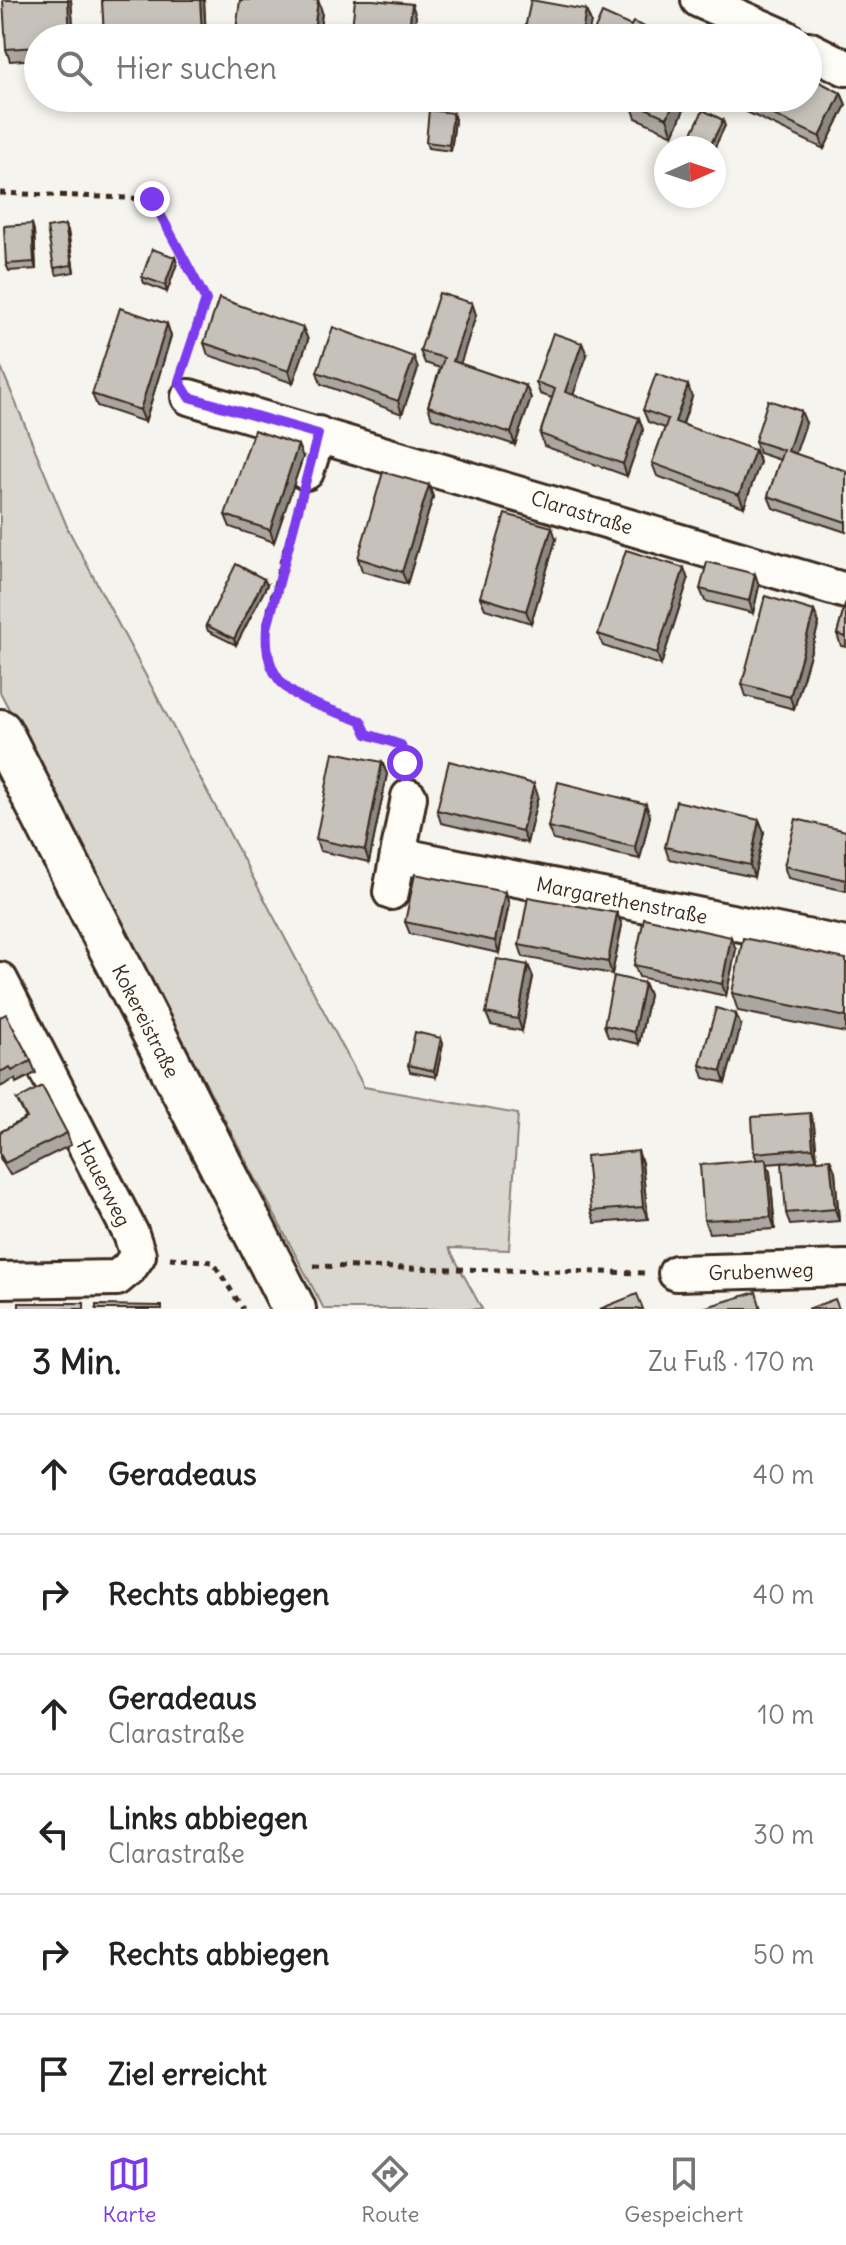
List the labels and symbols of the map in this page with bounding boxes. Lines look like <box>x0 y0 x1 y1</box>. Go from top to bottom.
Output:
north arrow <box>654 136 726 208</box>
route end <box>134 181 170 217</box>
street label: Clarastraße <box>528 485 636 539</box>
route start <box>387 745 423 781</box>
street label: Margarethenstraße <box>534 871 710 929</box>
street label: Kokereistraße <box>107 960 185 1082</box>
street label: Hauerweg <box>72 1136 136 1230</box>
street label: Grubenweg <box>708 1257 814 1285</box>

